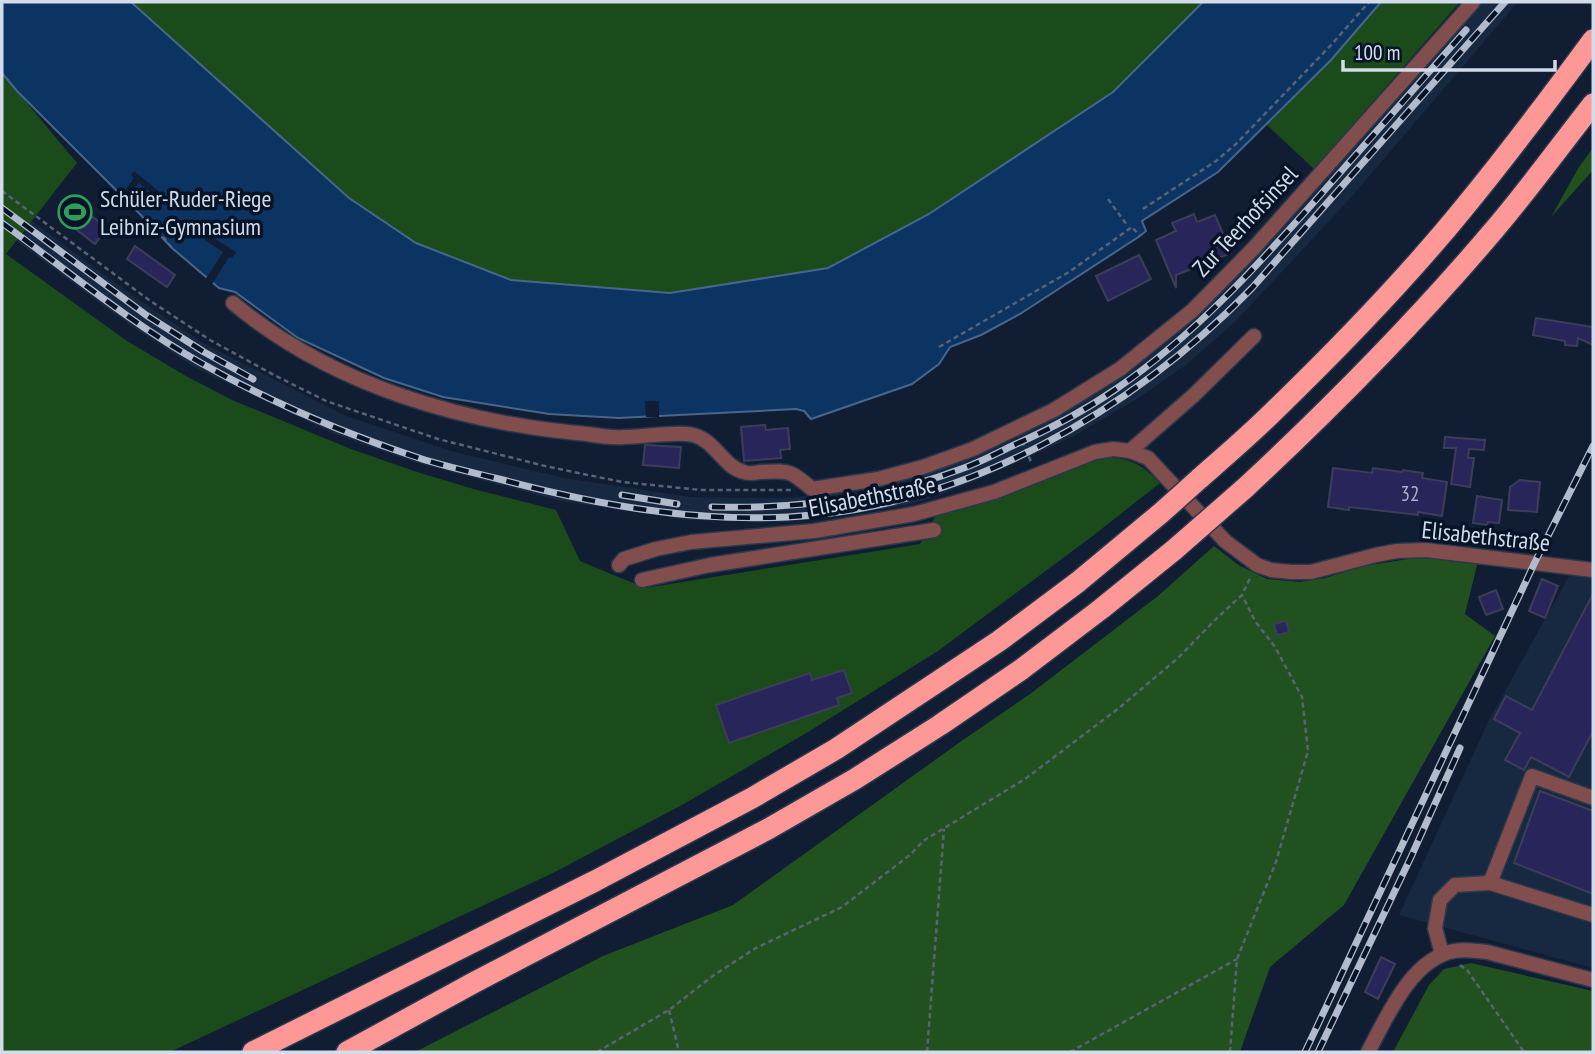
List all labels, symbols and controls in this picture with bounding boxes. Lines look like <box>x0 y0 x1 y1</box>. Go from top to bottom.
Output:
scale bar <box>1343 28 1555 72</box>
text: 100 m <box>1354 39 1400 66</box>
street label: Zur Teerhofsinsel <box>1186 159 1304 283</box>
place label: Schüler-Ruder-Riege Leibniz-Gymnasium <box>100 183 271 242</box>
sports icon: Schüler-Ruder-Riege Leibniz-Gymnasium <box>56 193 94 231</box>
street label: Elisabethstraße <box>806 468 938 524</box>
house number: 32 <box>1401 480 1419 507</box>
street label: Elisabethstraße <box>1420 514 1552 558</box>

